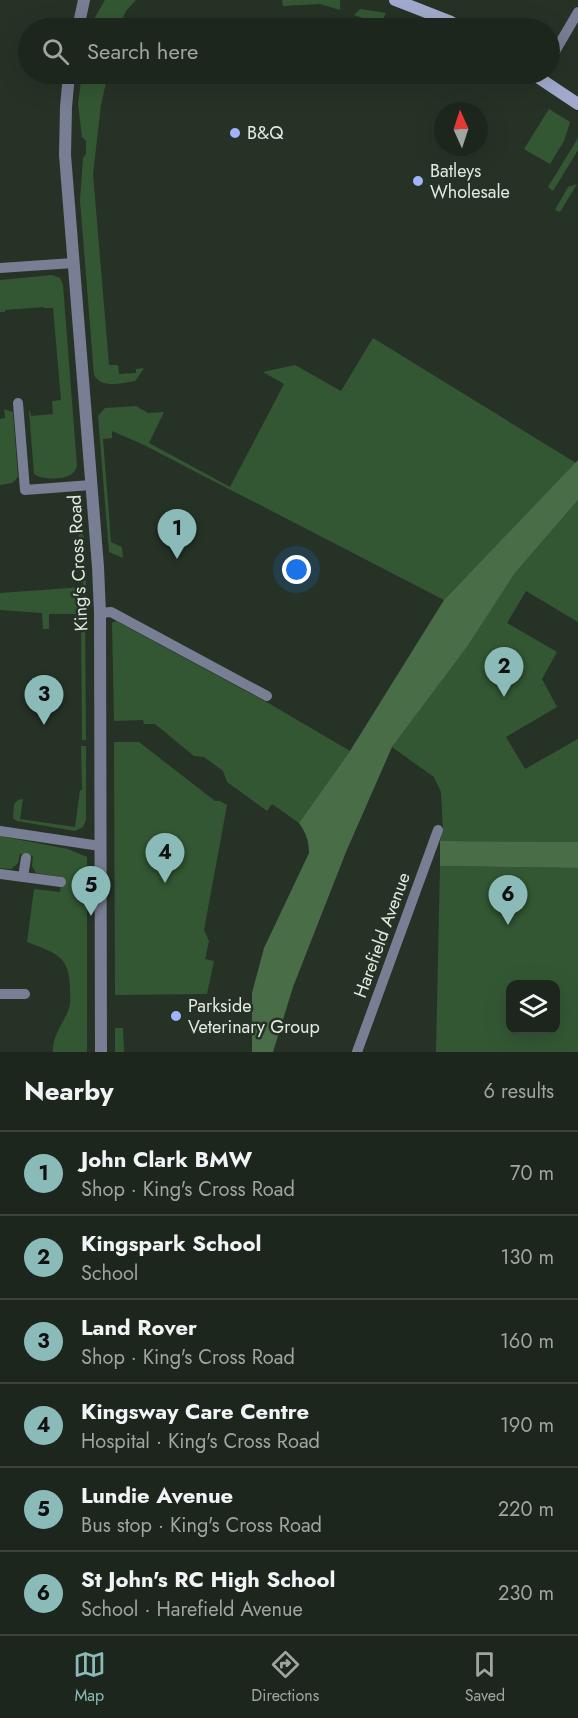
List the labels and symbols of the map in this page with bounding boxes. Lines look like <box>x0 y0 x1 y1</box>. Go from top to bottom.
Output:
north arrow <box>434 102 488 156</box>
place label: B&Q <box>247 120 284 146</box>
marker: B&Q <box>228 126 242 140</box>
place label: Batleys Wholesale <box>430 158 510 205</box>
marker: Batleys Wholesale <box>411 174 425 188</box>
street label: King's Cross Road <box>61 494 95 632</box>
pin: 1 <box>158 510 196 559</box>
your location <box>282 555 311 584</box>
pin: 2 <box>484 648 524 697</box>
pin: 3 <box>24 676 63 725</box>
pin: 4 <box>146 834 184 883</box>
pin: 5 <box>72 866 110 916</box>
street label: Harefield Avenue <box>347 869 417 1001</box>
pin: 6 <box>488 876 528 925</box>
place label: Parkside Veterinary Group <box>188 993 320 1040</box>
marker: Parkside Veterinary Group <box>169 1009 183 1023</box>

